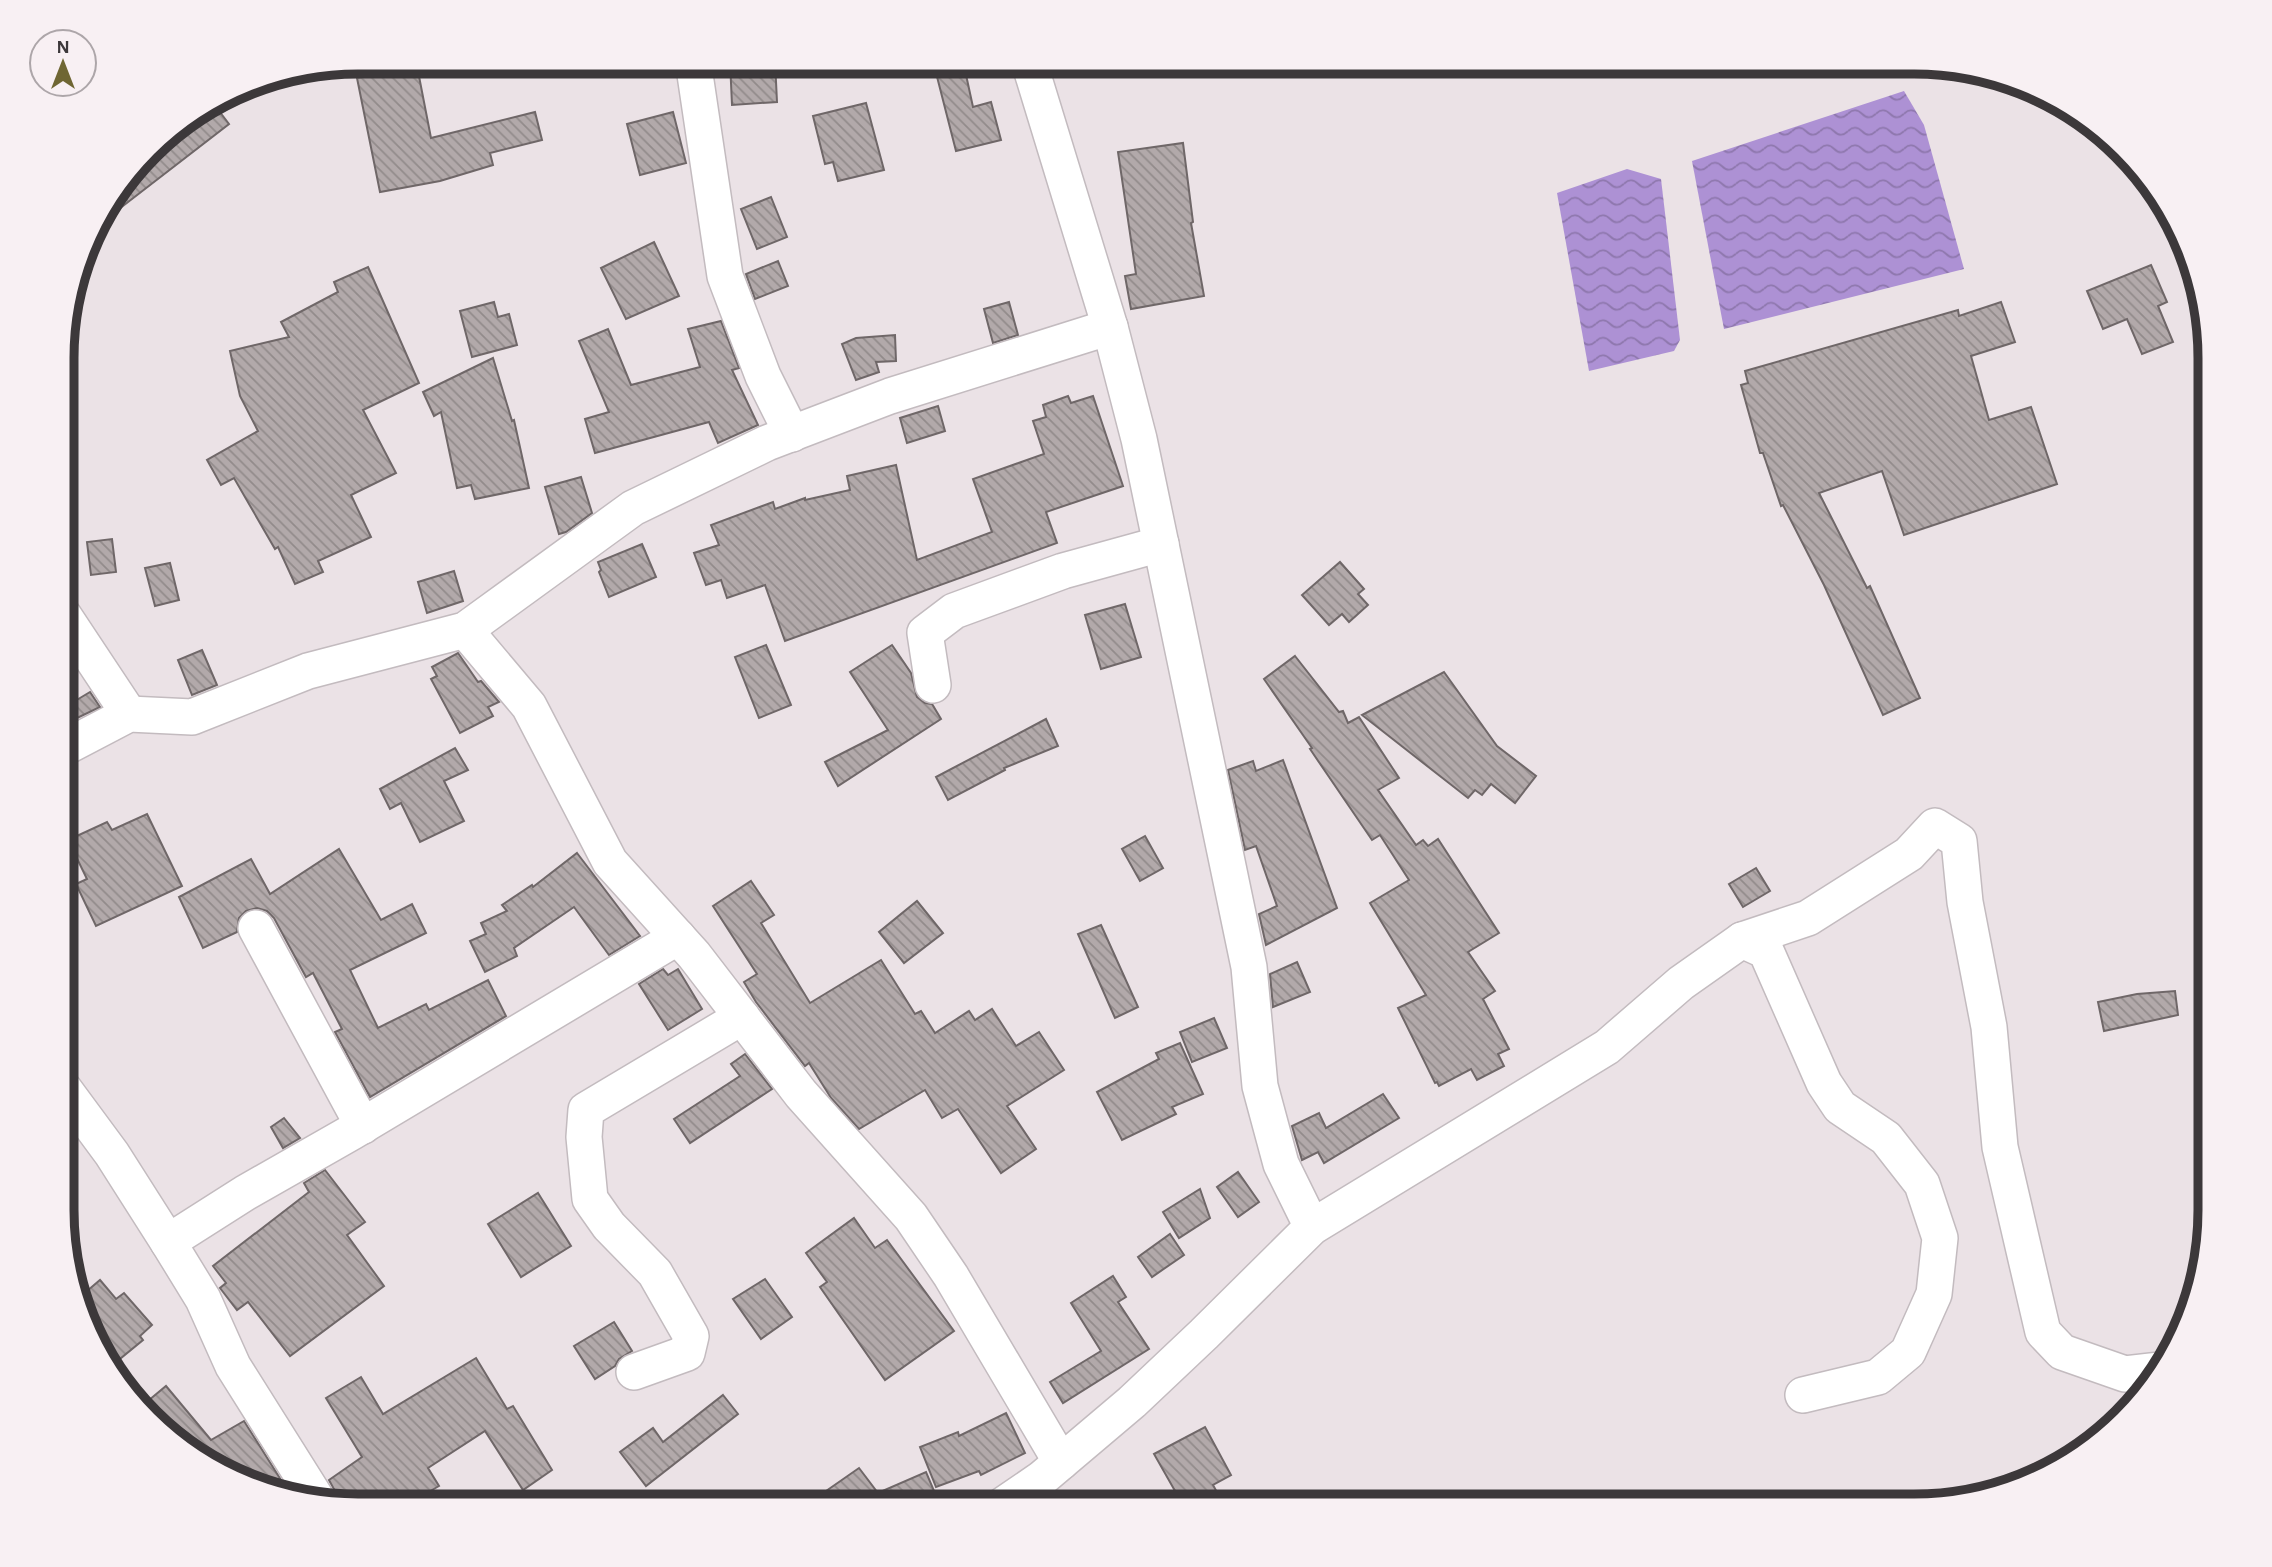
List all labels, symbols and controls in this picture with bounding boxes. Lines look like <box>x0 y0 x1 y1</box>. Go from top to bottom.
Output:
north arrow <box>28 28 98 98</box>
text: N <box>56 38 70 57</box>

